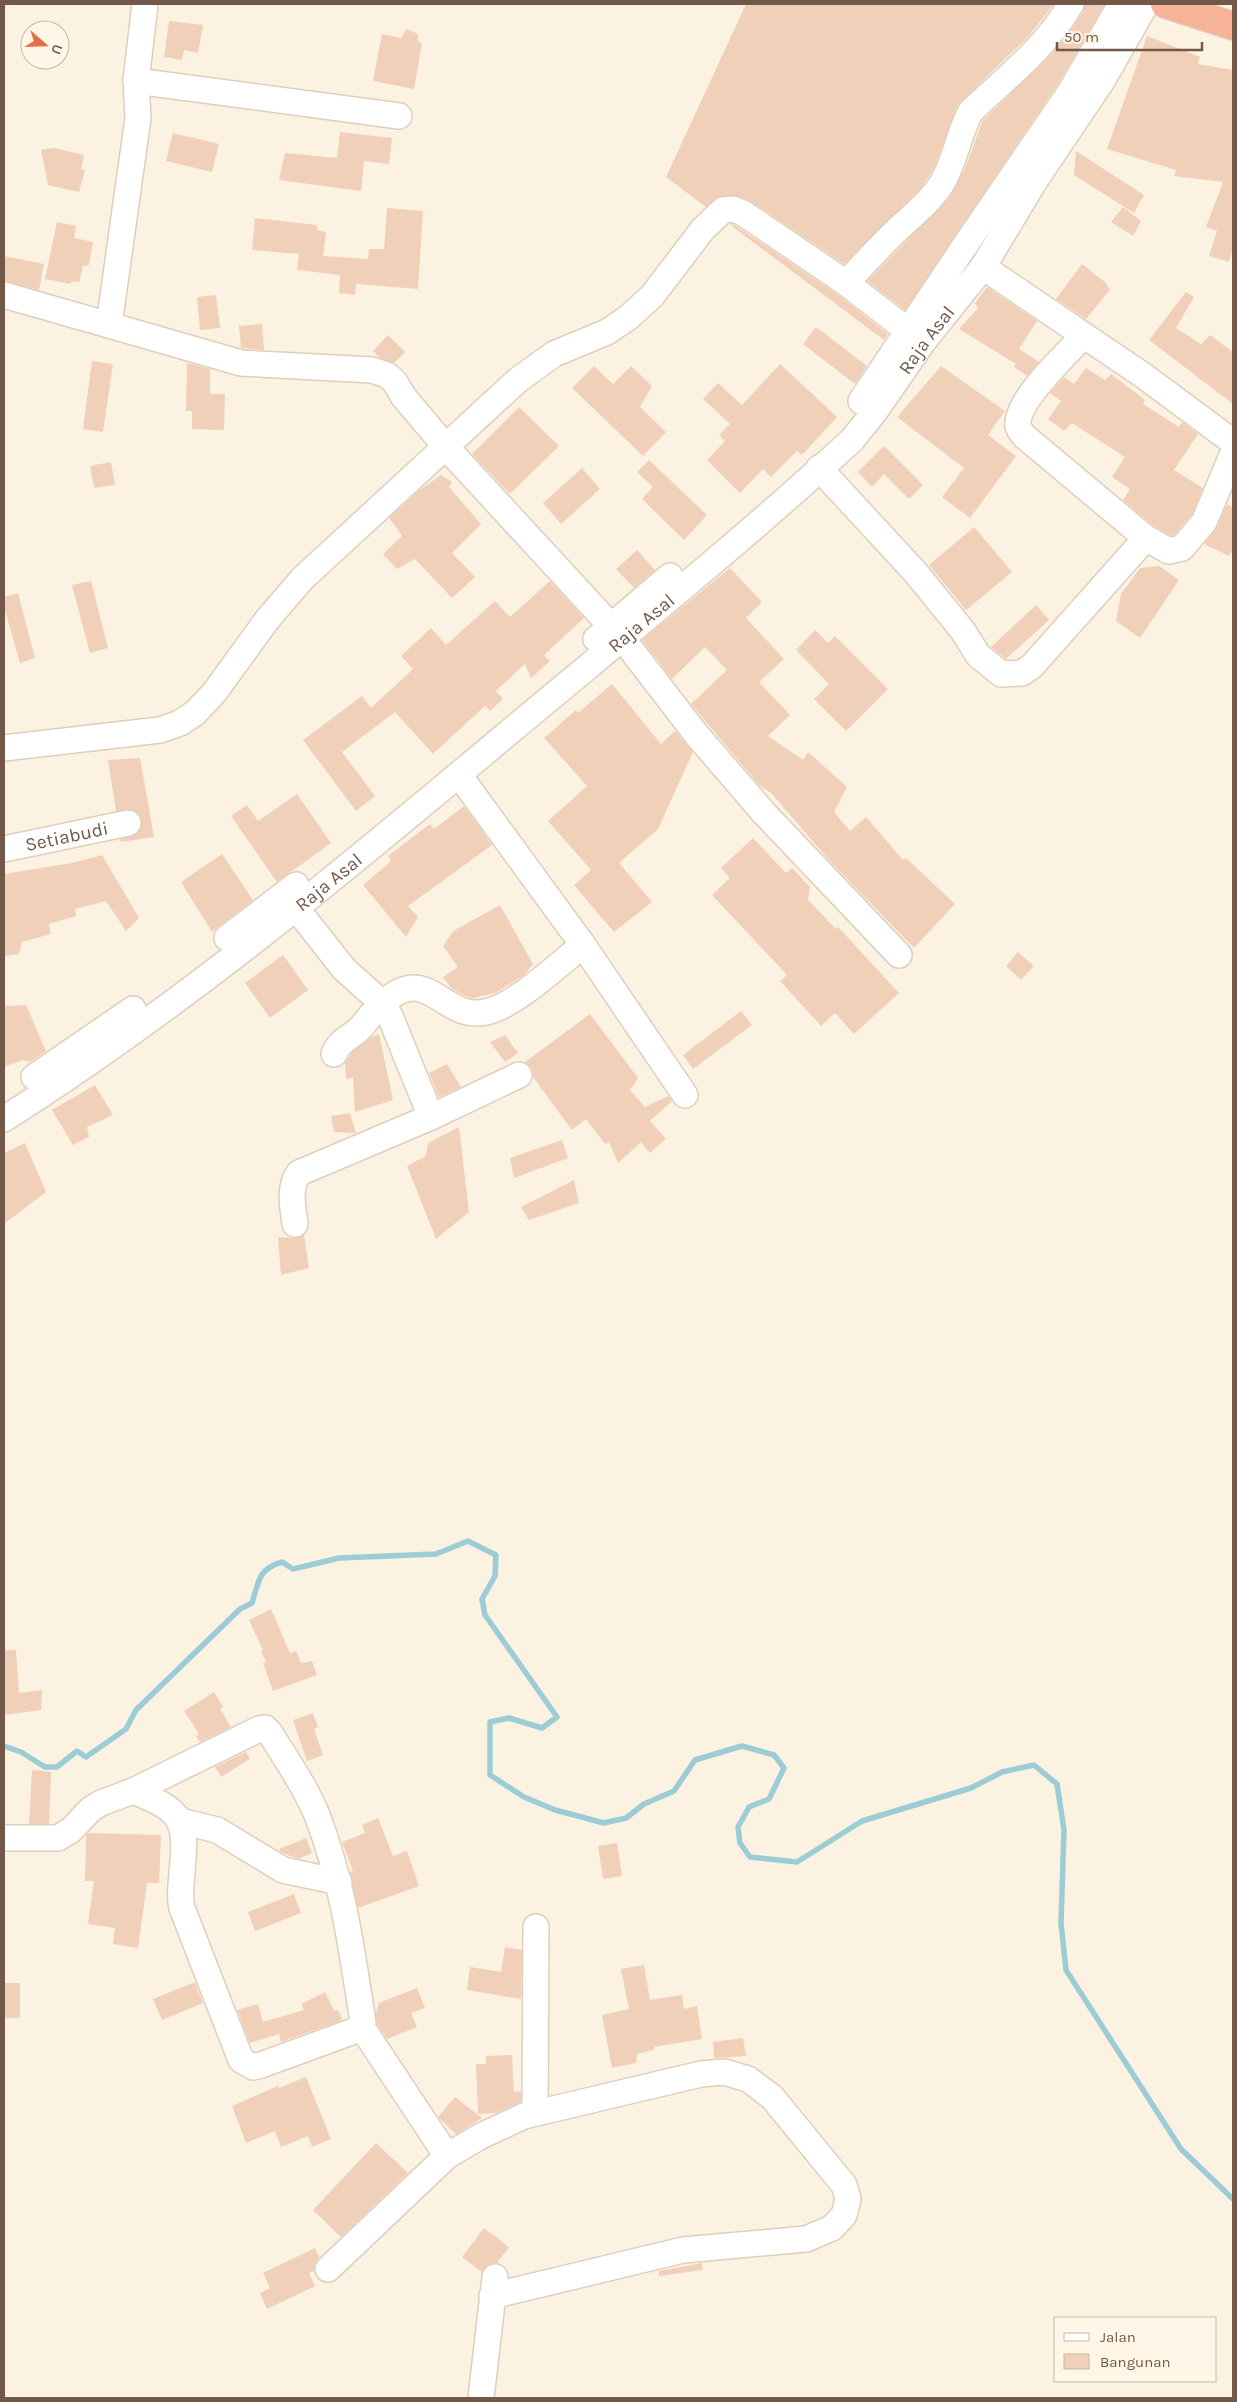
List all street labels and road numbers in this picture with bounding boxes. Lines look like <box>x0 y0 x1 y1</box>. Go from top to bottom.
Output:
street label: Raja Asal <box>894 302 960 379</box>
street label: Raja Asal <box>604 589 679 657</box>
street label: Setiabudi <box>23 817 110 856</box>
street label: Raja Asal <box>291 849 367 916</box>

